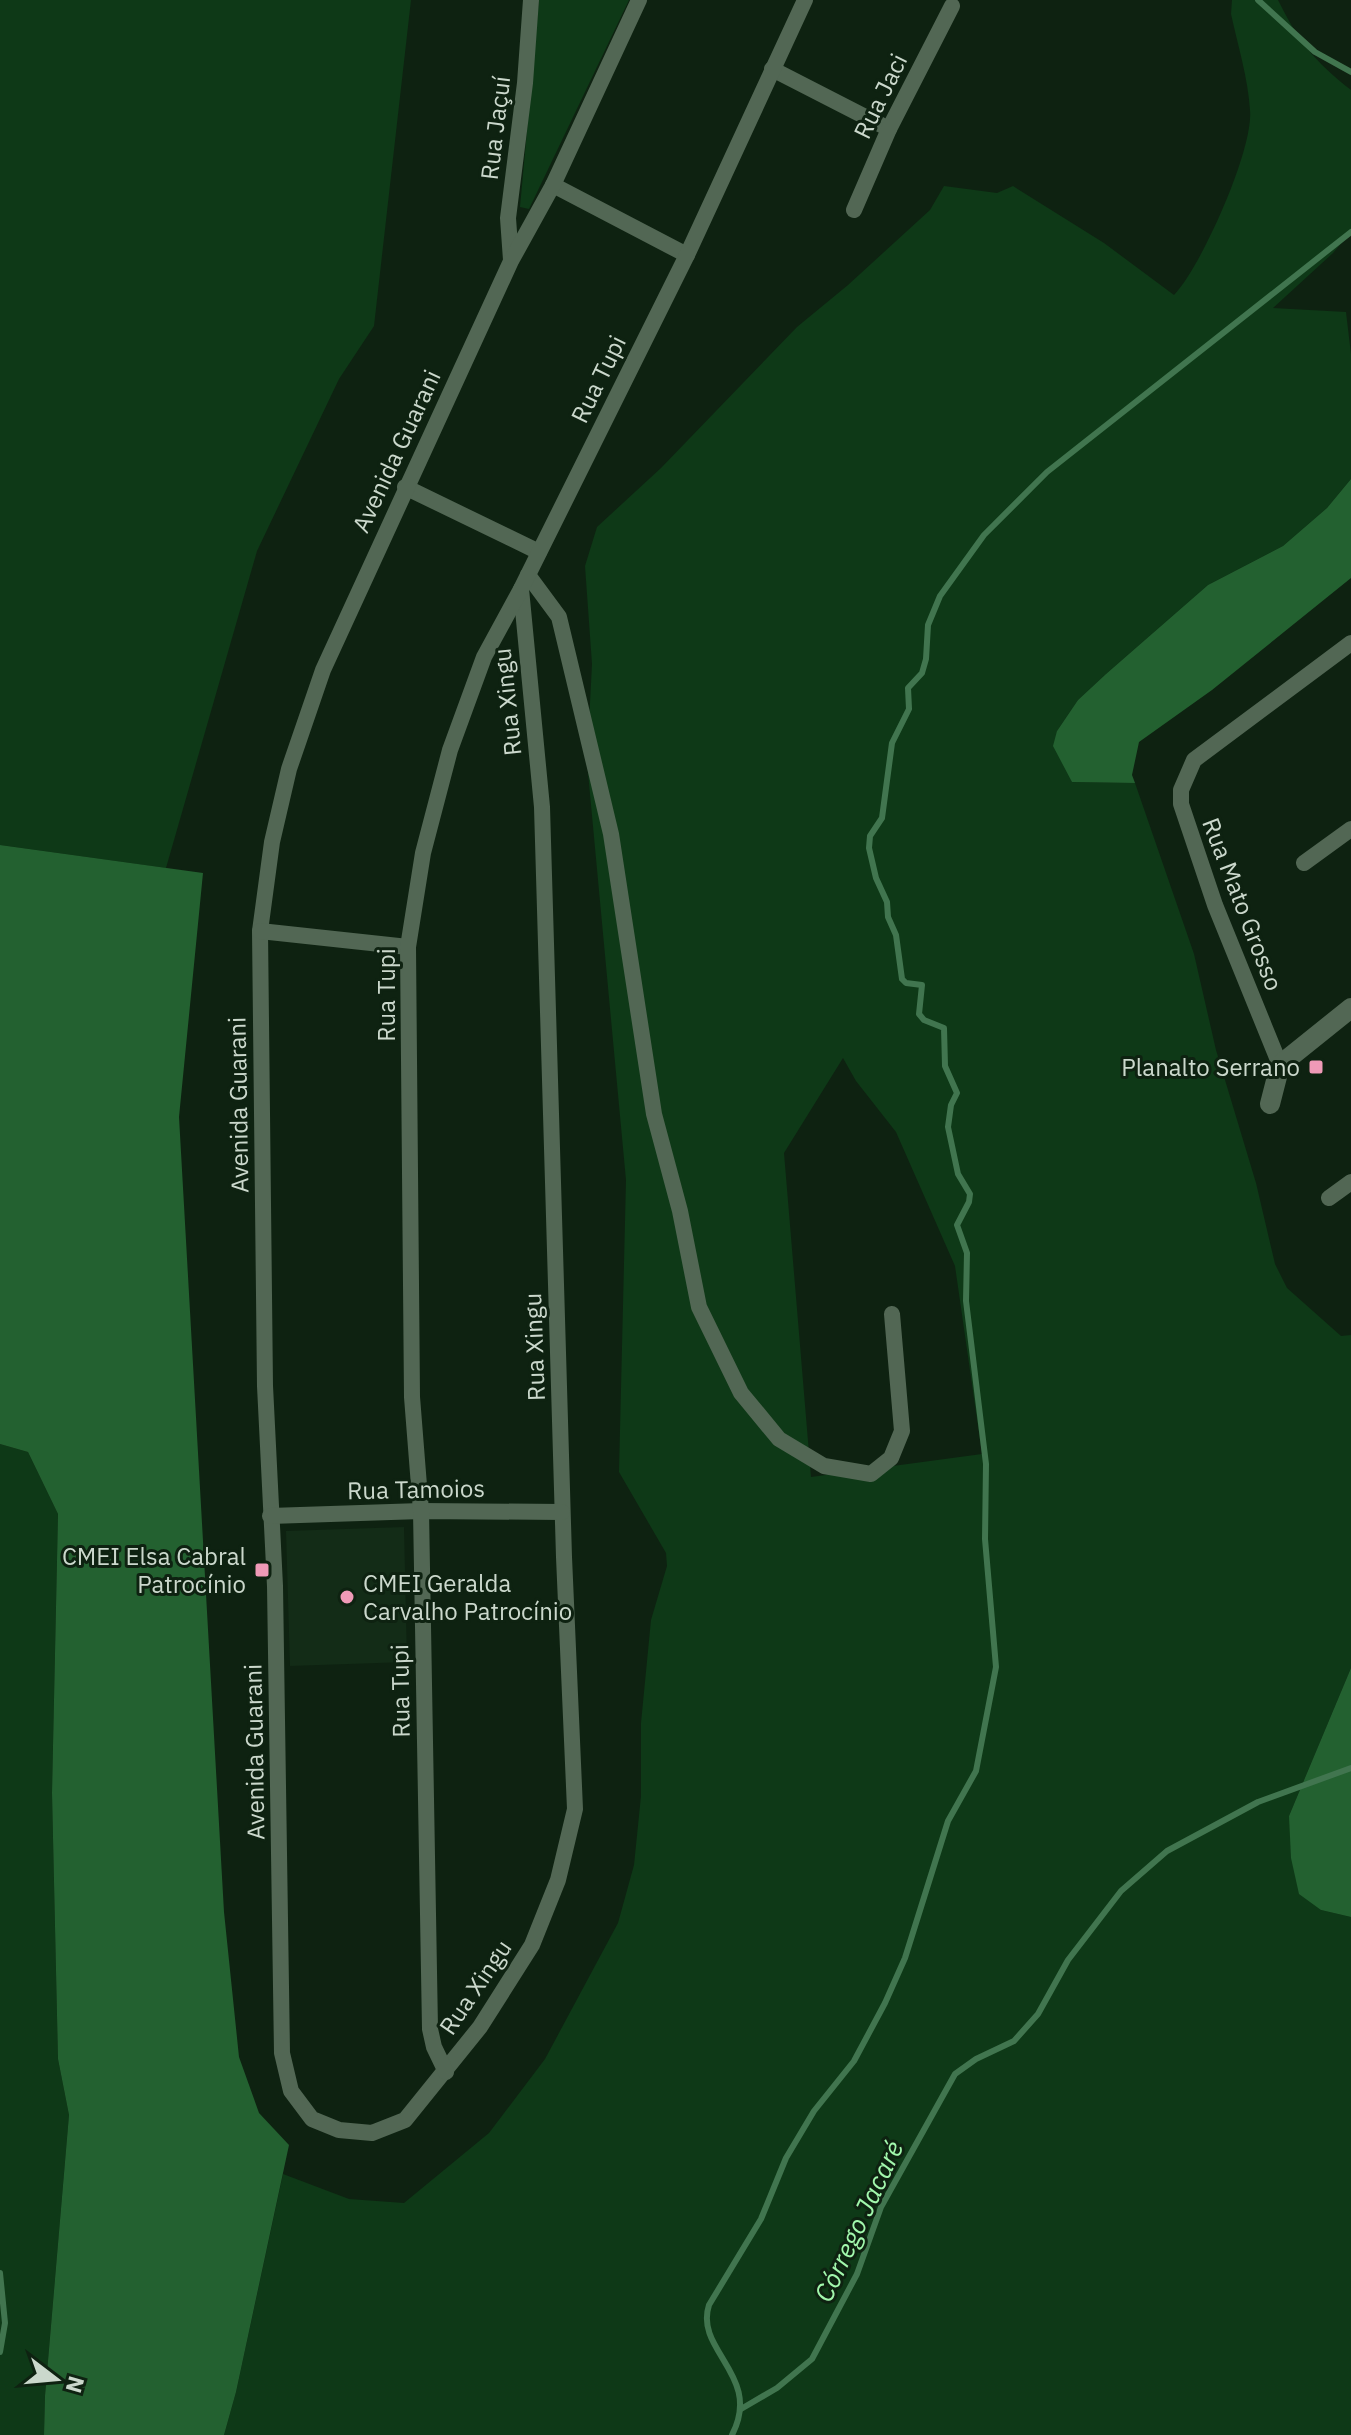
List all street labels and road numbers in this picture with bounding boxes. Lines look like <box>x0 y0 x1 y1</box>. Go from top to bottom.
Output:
street label: Rua Jaci <box>846 48 914 144</box>
street label: Rua Jaçuí <box>473 74 517 182</box>
street label: Rua Tupi <box>563 330 633 428</box>
street label: Avenida Guarani <box>344 364 448 538</box>
street label: Rua Xingu <box>485 647 529 757</box>
street label: Rua Mato Grosso <box>1195 813 1291 995</box>
street label: Rua Tupi <box>370 948 402 1042</box>
street label: Avenida Guarani <box>220 1017 256 1193</box>
street label: Rua Xingu <box>516 1292 552 1402</box>
street label: Rua Tamoios <box>347 1472 485 1506</box>
street label: Rua Tupi <box>383 1644 417 1738</box>
street label: Avenida Guarani <box>236 1664 272 1840</box>
street label: Rua Xingu <box>432 1933 518 2041</box>

